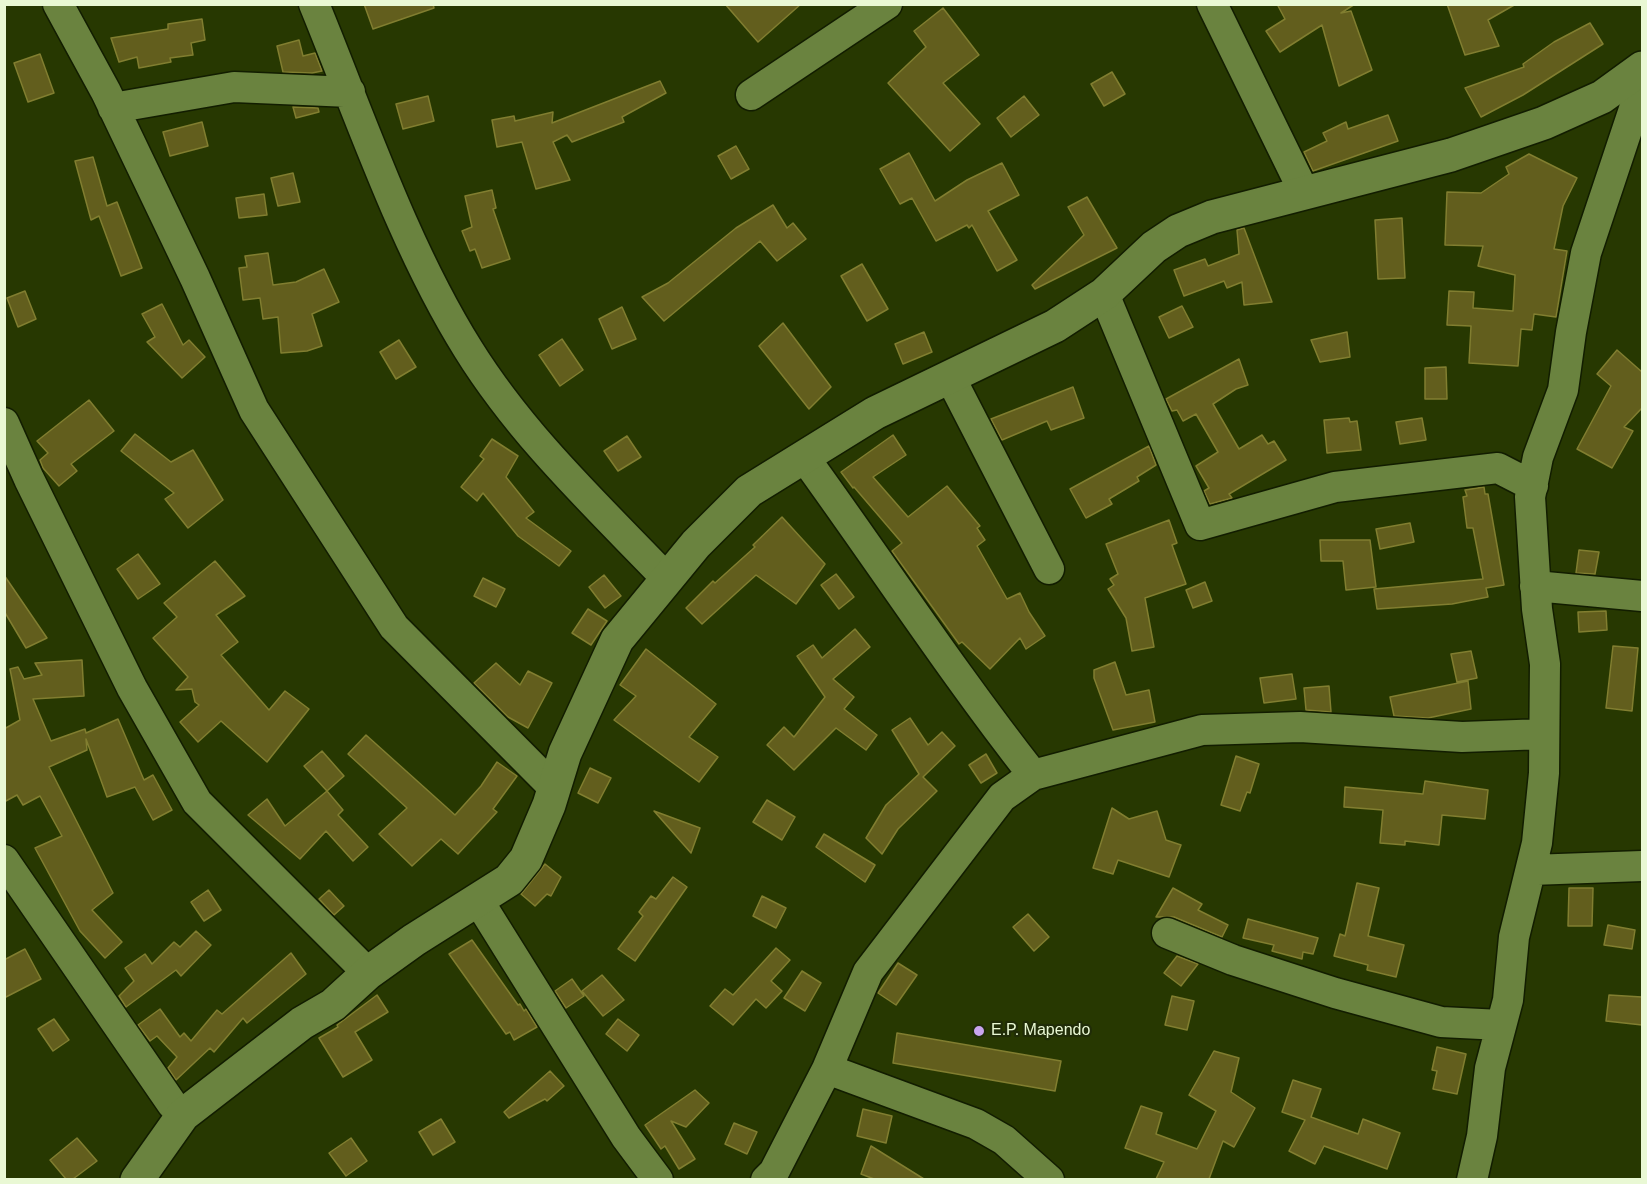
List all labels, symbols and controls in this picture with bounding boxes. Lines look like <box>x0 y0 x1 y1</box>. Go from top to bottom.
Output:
place label: E.P. Mapendo <box>991 1021 1090 1041</box>
marker: E.P. Mapendo <box>972 1024 986 1038</box>

